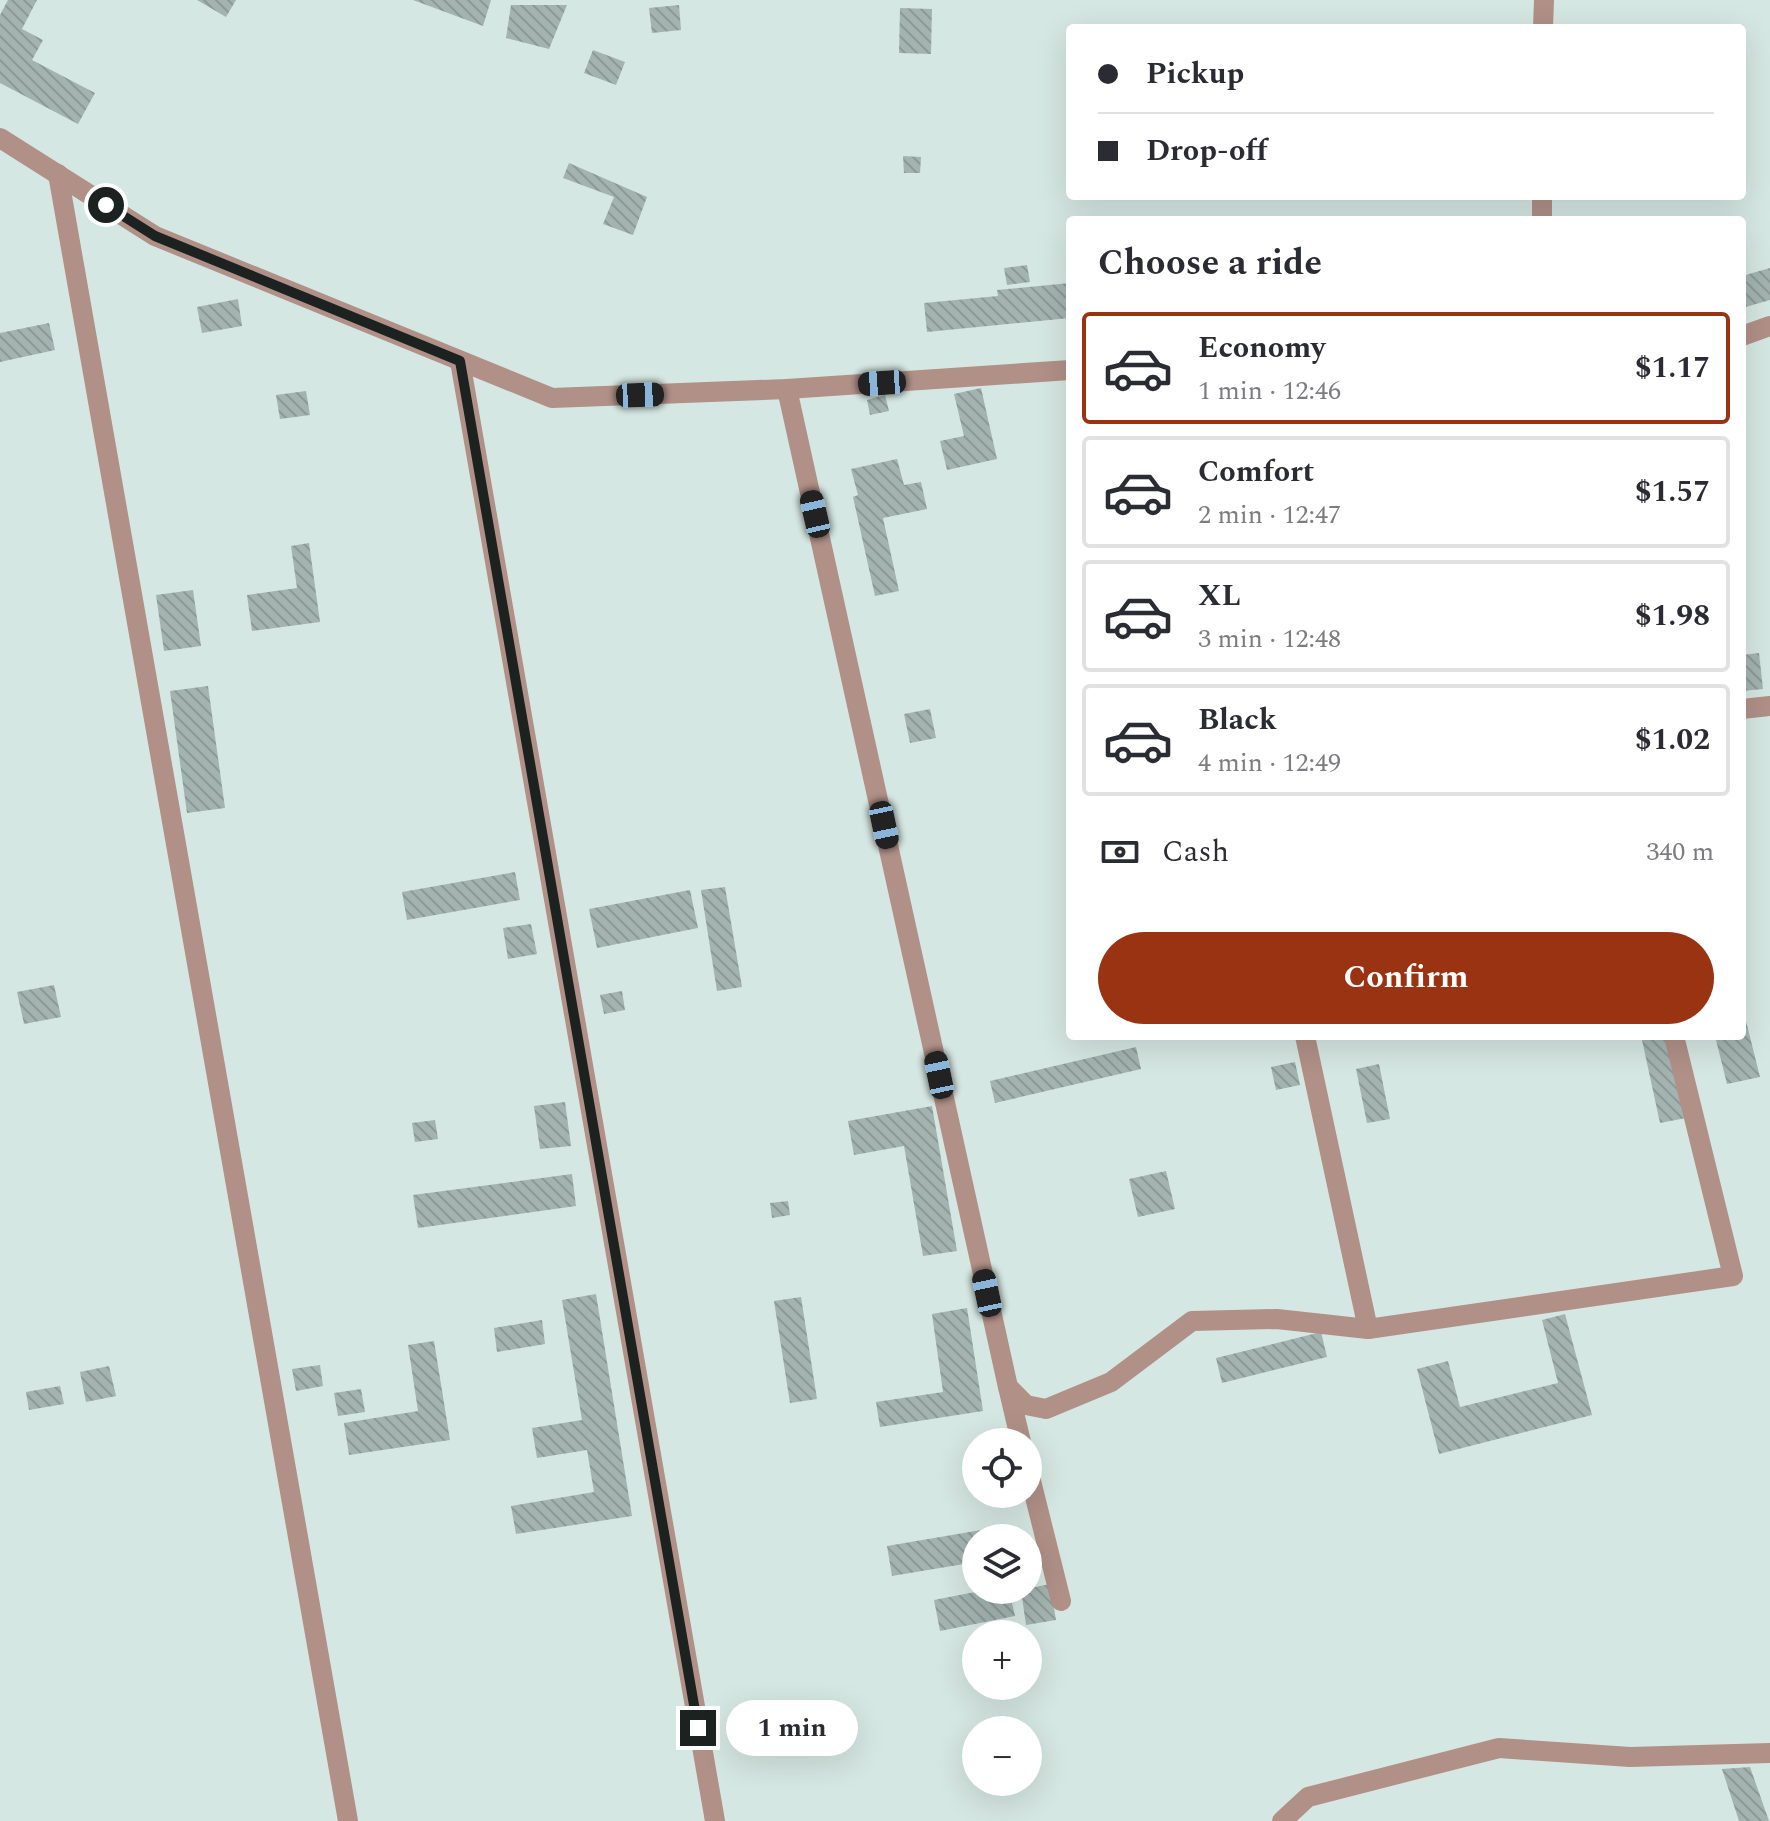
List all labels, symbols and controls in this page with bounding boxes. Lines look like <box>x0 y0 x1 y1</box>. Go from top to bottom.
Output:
text: Pickup <box>1146 51 1244 97</box>
text: Drop-off <box>1146 128 1267 174</box>
route start <box>88 187 124 223</box>
text: Choose a ride <box>1098 236 1322 291</box>
text: Economy <box>1198 325 1325 371</box>
icon: car <box>1102 332 1174 404</box>
text: $1.17 <box>1635 345 1710 391</box>
car <box>857 369 907 397</box>
text: 1 min · 12:46 <box>1198 371 1341 411</box>
car <box>616 382 664 408</box>
text: Comfort <box>1198 449 1314 495</box>
icon: car <box>1102 456 1174 528</box>
text: $1.57 <box>1635 469 1710 515</box>
car <box>798 488 832 540</box>
text: 2 min · 12:47 <box>1198 495 1341 535</box>
text: XL <box>1198 573 1241 619</box>
icon: car <box>1102 580 1174 652</box>
text: $1.98 <box>1635 593 1710 639</box>
text: 3 min · 12:48 <box>1198 619 1341 659</box>
text: Black <box>1198 697 1277 743</box>
icon: car <box>1102 704 1174 776</box>
text: $1.02 <box>1635 717 1710 763</box>
text: 4 min · 12:49 <box>1198 743 1341 783</box>
car <box>867 799 901 851</box>
text: Cash <box>1162 829 1229 875</box>
icon: cash <box>1098 830 1142 874</box>
text: 340 m <box>1646 832 1714 872</box>
button: Confirm <box>1098 932 1714 1024</box>
car <box>922 1049 956 1101</box>
car <box>970 1267 1004 1319</box>
map controls <box>962 1428 1042 1796</box>
button: locate <box>962 1428 1042 1508</box>
button: layers <box>962 1524 1042 1604</box>
button: + <box>962 1620 1042 1700</box>
callout: 1 min <box>726 1700 858 1756</box>
text: 1 min <box>757 1708 827 1748</box>
route end <box>680 1710 716 1746</box>
button: − <box>962 1716 1042 1796</box>

